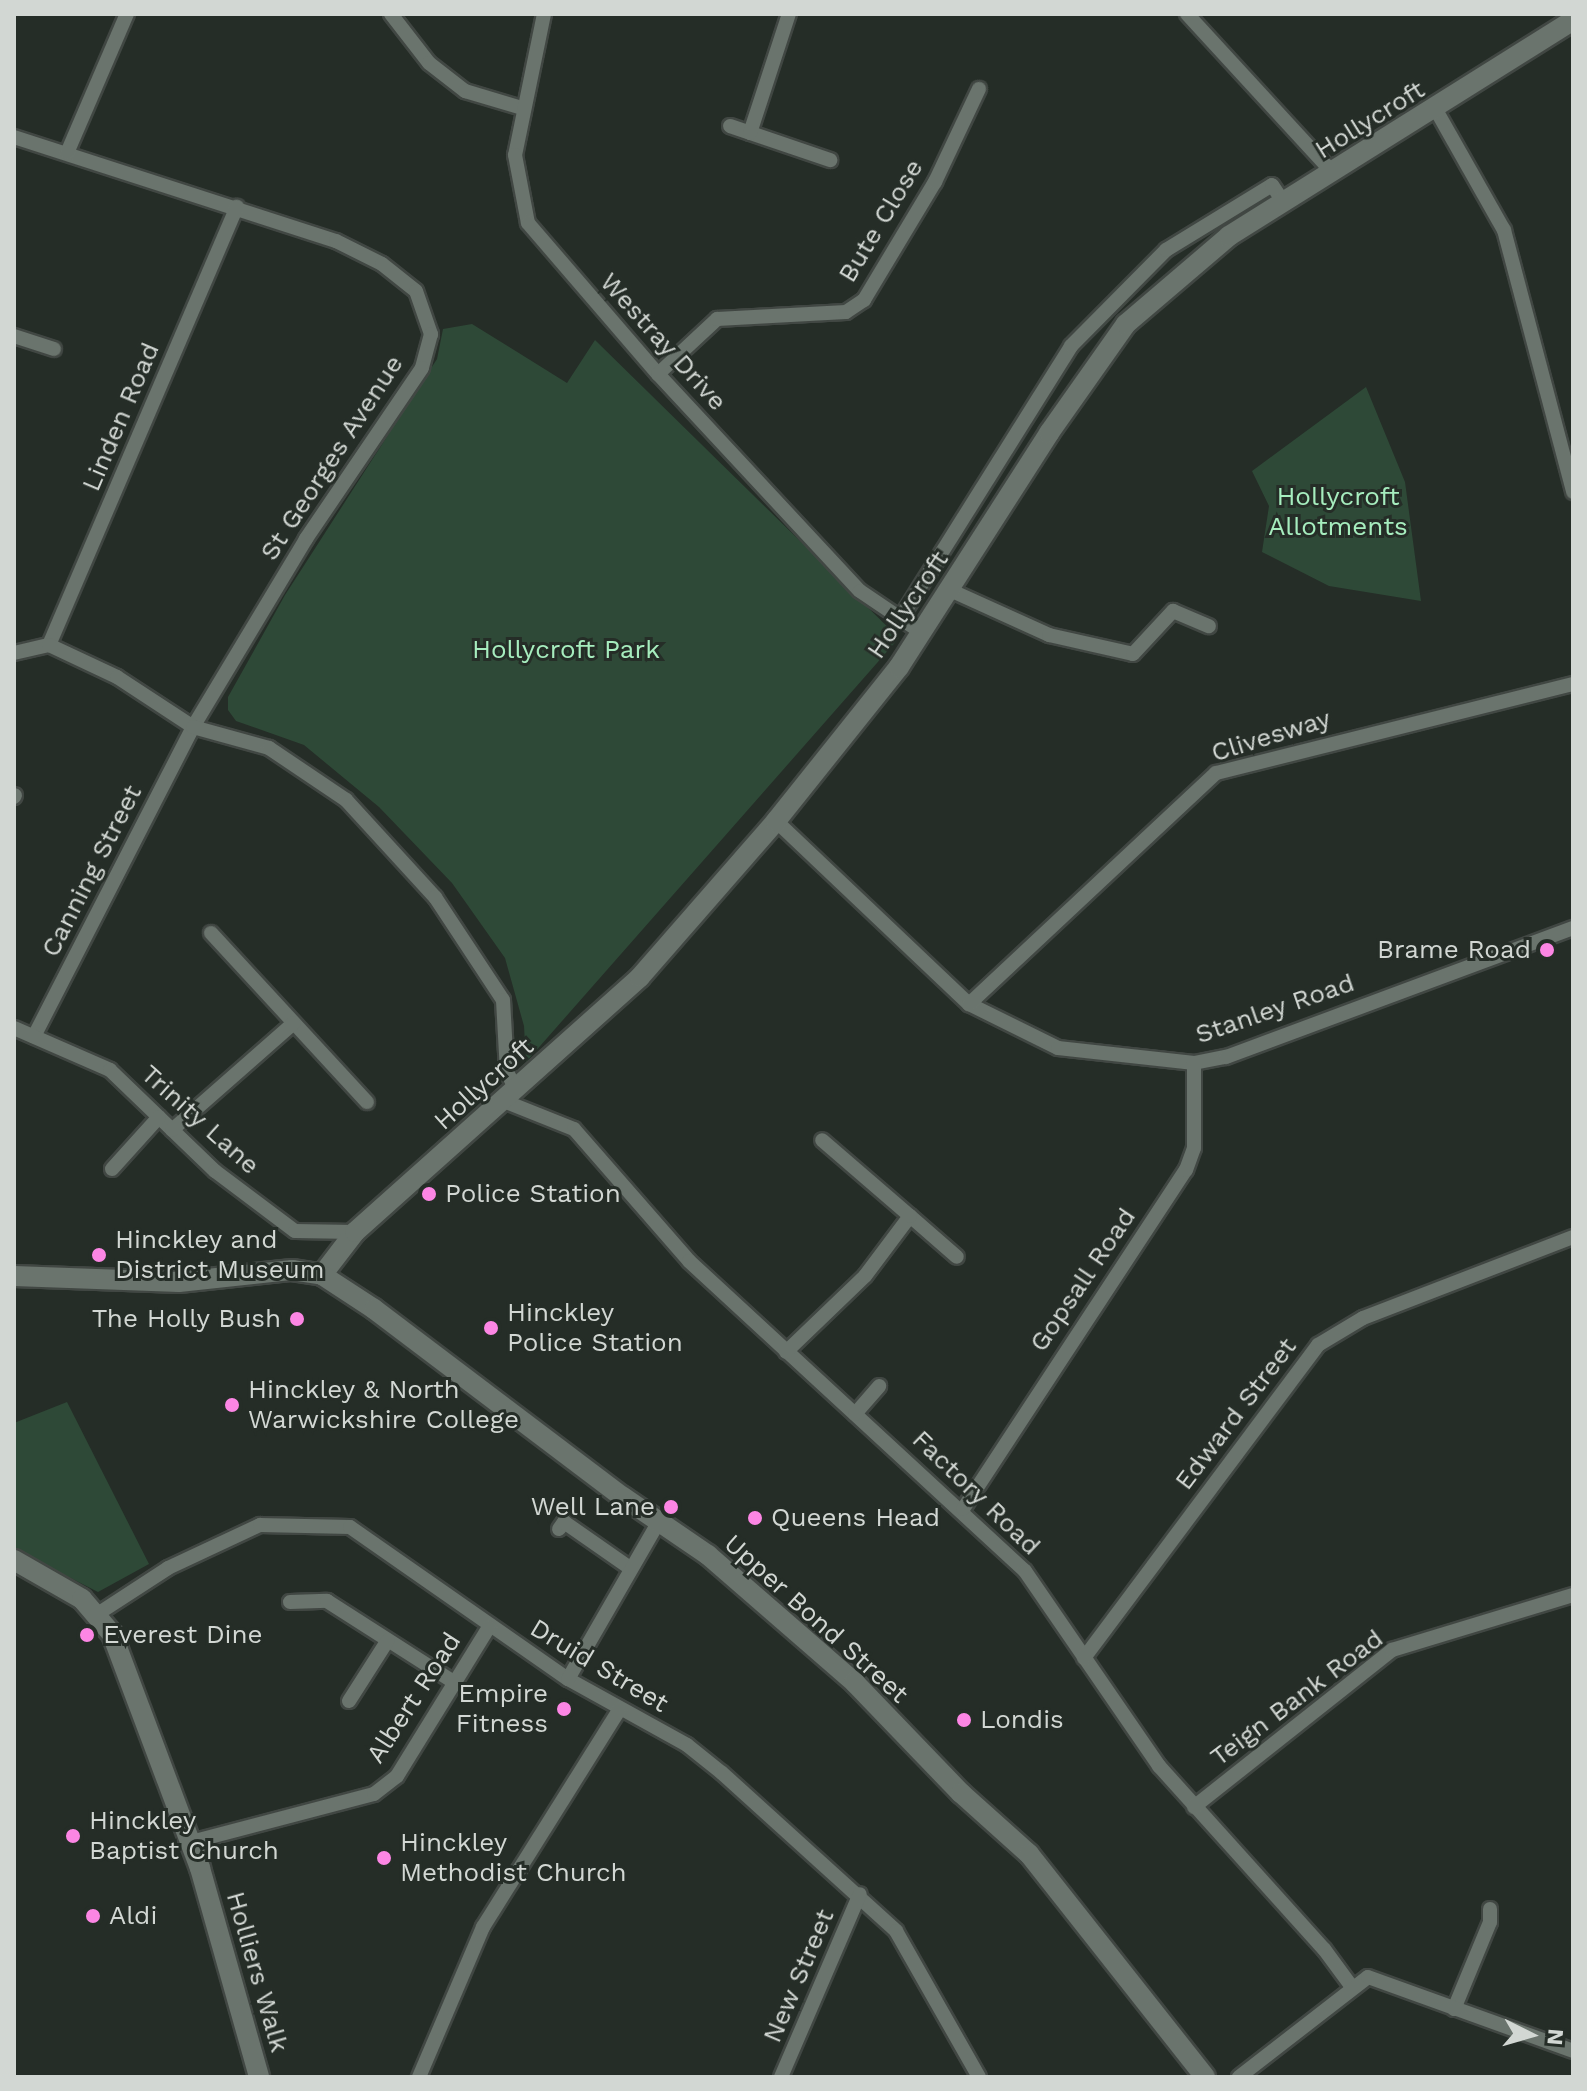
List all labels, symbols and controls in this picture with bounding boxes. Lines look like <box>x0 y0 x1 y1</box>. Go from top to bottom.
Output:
street label: Hollycroft <box>1310 74 1430 166</box>
street label: Bute Close <box>832 154 930 288</box>
street label: Westray Drive <box>593 267 733 417</box>
street label: Linden Road <box>76 338 166 496</box>
street label: St Georges Avenue <box>254 349 410 567</box>
park label: Hollycroft Allotments <box>1268 481 1408 542</box>
street label: Hollycroft <box>861 545 955 665</box>
park label: Hollycroft Park <box>472 634 660 666</box>
street label: Clivesway <box>1208 703 1334 769</box>
street label: Canning Street <box>35 780 149 962</box>
place label: Brame Road <box>1377 934 1531 966</box>
marker: Brame Road <box>1538 941 1556 959</box>
street label: Stanley Road <box>1191 967 1359 1051</box>
street label: Hollycroft <box>428 1031 540 1137</box>
street label: Trinity Lane <box>134 1059 266 1181</box>
place label: Police Station <box>445 1178 621 1210</box>
marker: Police Station <box>420 1185 438 1203</box>
street label: Gopsall Road <box>1023 1202 1143 1358</box>
place label: Hinckley and District Museum <box>115 1224 325 1286</box>
marker: Hinckley and District Museum <box>90 1246 108 1264</box>
place label: Hinckley Police Station <box>507 1297 683 1358</box>
place label: The Holly Bush <box>91 1303 281 1335</box>
marker: The Holly Bush <box>288 1310 306 1328</box>
marker: Hinckley Police Station <box>482 1319 500 1337</box>
street label: Edward Street <box>1169 1332 1303 1496</box>
place label: Hinckley & North Warwickshire College <box>248 1374 519 1436</box>
marker: Hinckley & North Warwickshire College <box>223 1396 241 1414</box>
street label: Factory Road <box>905 1424 1047 1562</box>
place label: Well Lane <box>530 1491 655 1523</box>
marker: Well Lane <box>662 1498 680 1516</box>
place label: Queens Head <box>771 1502 940 1534</box>
marker: Queens Head <box>746 1509 764 1527</box>
street label: Upper Bond Street <box>717 1528 915 1710</box>
street label: Druid Street <box>524 1613 674 1719</box>
place label: Everest Dine <box>103 1619 263 1651</box>
street label: Teign Bank Road <box>1204 1623 1390 1773</box>
marker: Everest Dine <box>78 1626 96 1644</box>
street label: Albert Road <box>360 1627 468 1769</box>
place label: Empire Fitness <box>456 1678 548 1740</box>
marker: Empire Fitness <box>555 1700 573 1718</box>
place label: Londis <box>980 1704 1064 1736</box>
marker: Londis <box>955 1711 973 1729</box>
place label: Hinckley Baptist Church <box>89 1805 279 1866</box>
marker: Hinckley Baptist Church <box>64 1827 82 1845</box>
place label: Hinckley Methodist Church <box>400 1827 627 1888</box>
marker: Hinckley Methodist Church <box>375 1849 393 1867</box>
street label: Holliers Walk <box>219 1888 295 2056</box>
place label: Aldi <box>109 1900 157 1932</box>
street label: New Street <box>757 1904 841 2048</box>
marker: Aldi <box>84 1907 102 1925</box>
north arrow <box>1491 1995 1571 2075</box>
text: N <box>1542 2028 1569 2046</box>

